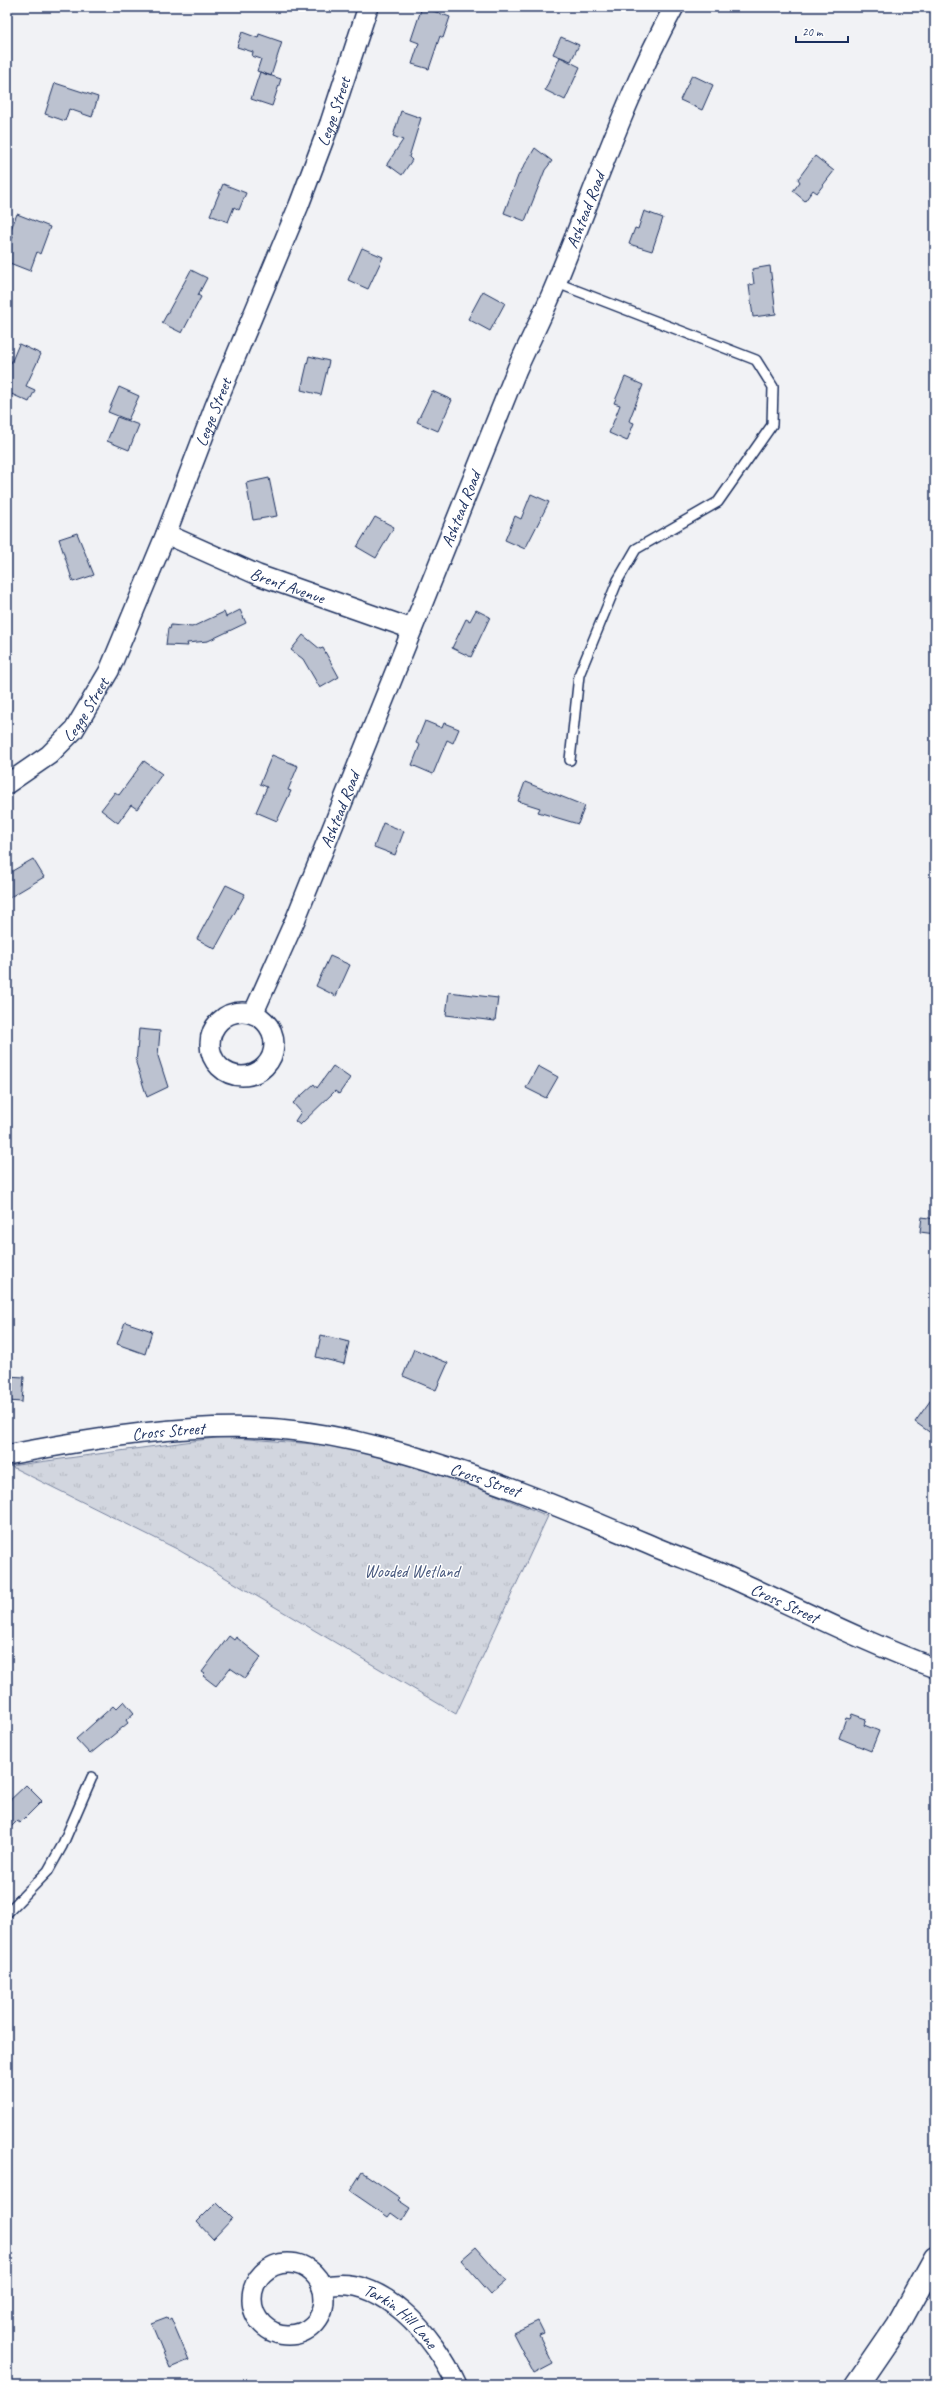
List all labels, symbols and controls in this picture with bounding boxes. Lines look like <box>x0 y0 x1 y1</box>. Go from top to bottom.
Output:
scale bar <box>796 18 848 44</box>
text: 20 m <box>802 24 824 40</box>
street label: Legge Street <box>312 72 356 149</box>
street label: Ashtead Road <box>561 166 611 251</box>
street label: Legge Street <box>190 373 237 449</box>
street label: Ashtead Road <box>436 465 486 550</box>
street label: Brent Avenue <box>247 562 329 608</box>
street label: Legge Street <box>58 672 114 746</box>
street label: Ashtead Road <box>315 766 366 851</box>
street label: Cross Street <box>131 1417 207 1445</box>
street label: Cross Street <box>448 1458 525 1502</box>
park label: Wooded Wetland <box>365 1561 462 1582</box>
street label: Cross Street <box>748 1578 824 1629</box>
street label: Tarkin Hill Lane <box>361 2279 443 2354</box>

